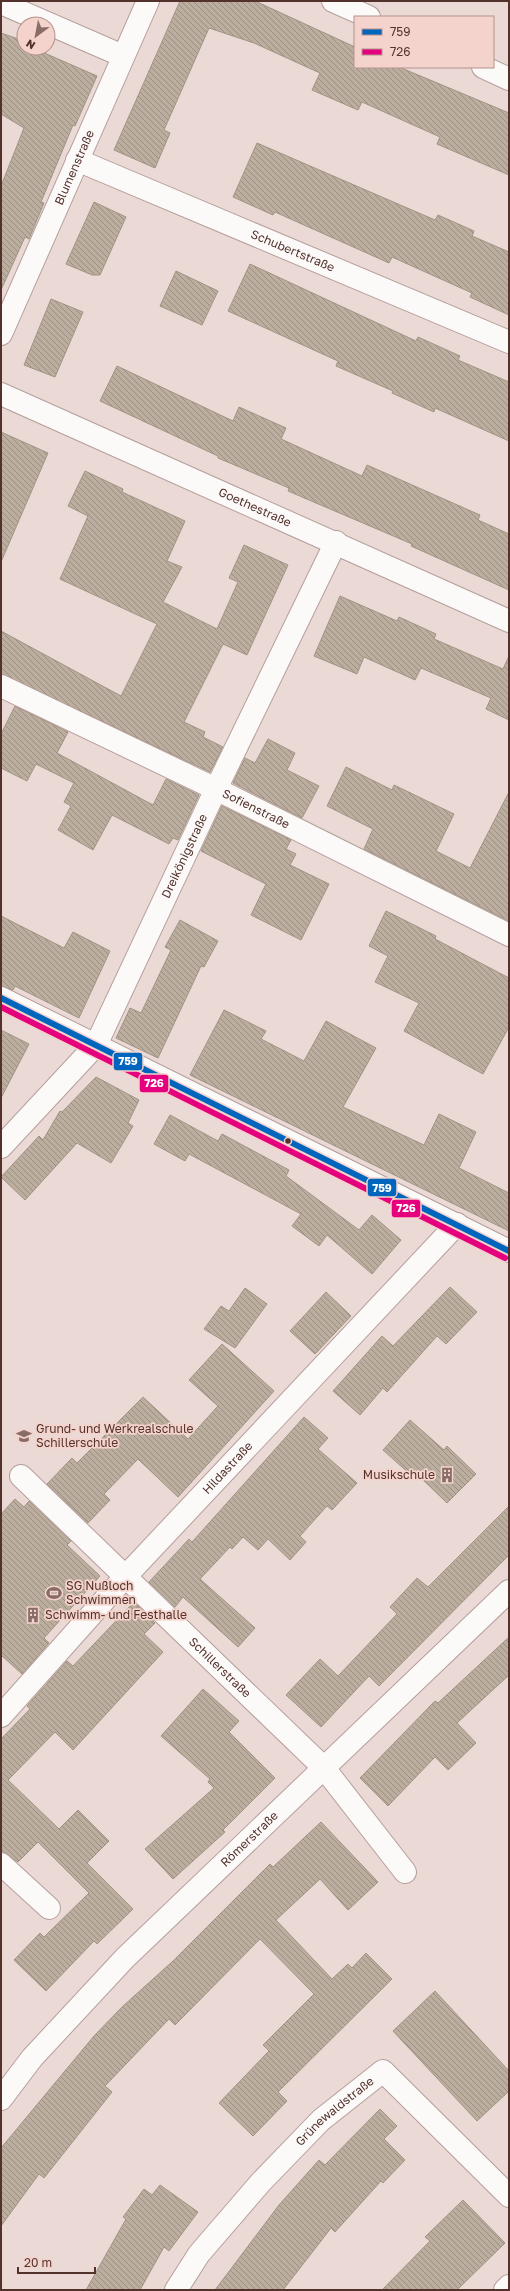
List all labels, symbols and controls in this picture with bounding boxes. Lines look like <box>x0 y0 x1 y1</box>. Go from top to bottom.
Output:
north arrow <box>16 16 56 56</box>
legend <box>354 16 494 68</box>
text: 759 <box>390 24 411 39</box>
text: N <box>23 37 37 53</box>
text: 726 <box>390 44 411 59</box>
street label: Blumenstraße <box>51 127 97 207</box>
street label: Schubertstraße <box>249 226 337 275</box>
street label: Goethestraße <box>216 484 294 530</box>
street label: Sofienstraße <box>220 785 292 831</box>
street label: Dreikönigstraße <box>158 811 210 900</box>
line badge: 759 <box>113 1052 143 1071</box>
text: 759 <box>118 1054 138 1067</box>
line badge: 726 <box>139 1074 169 1093</box>
text: 726 <box>144 1076 164 1089</box>
unlabelled marker <box>283 1136 293 1146</box>
line badge: 759 <box>367 1178 397 1197</box>
text: 759 <box>372 1181 392 1194</box>
line badge: 726 <box>391 1199 421 1218</box>
text: 726 <box>396 1201 416 1214</box>
place label: Grund- und Werkrealschule Schillerschule <box>36 1421 194 1450</box>
school or university icon: Grund- und Werkrealschule Schillerschule <box>15 1427 33 1445</box>
street label: Hildastraße <box>199 1438 256 1497</box>
building icon: Musikschule <box>438 1466 456 1484</box>
place label: Musikschule <box>363 1467 435 1482</box>
place label: SG Nußloch Schwimmen <box>66 1578 136 1607</box>
sports icon: SG Nußloch Schwimmen <box>45 1584 63 1602</box>
building icon: Schwimm- und Festhalle <box>24 1606 42 1624</box>
place label: Schwimm- und Festhalle <box>45 1607 187 1622</box>
street label: Schillerstraße <box>186 1634 254 1701</box>
street label: Römerstraße <box>217 1808 281 1870</box>
street label: Grünewaldstraße <box>292 2073 377 2149</box>
scale bar <box>18 2249 95 2275</box>
text: 20 m <box>24 2255 52 2270</box>

